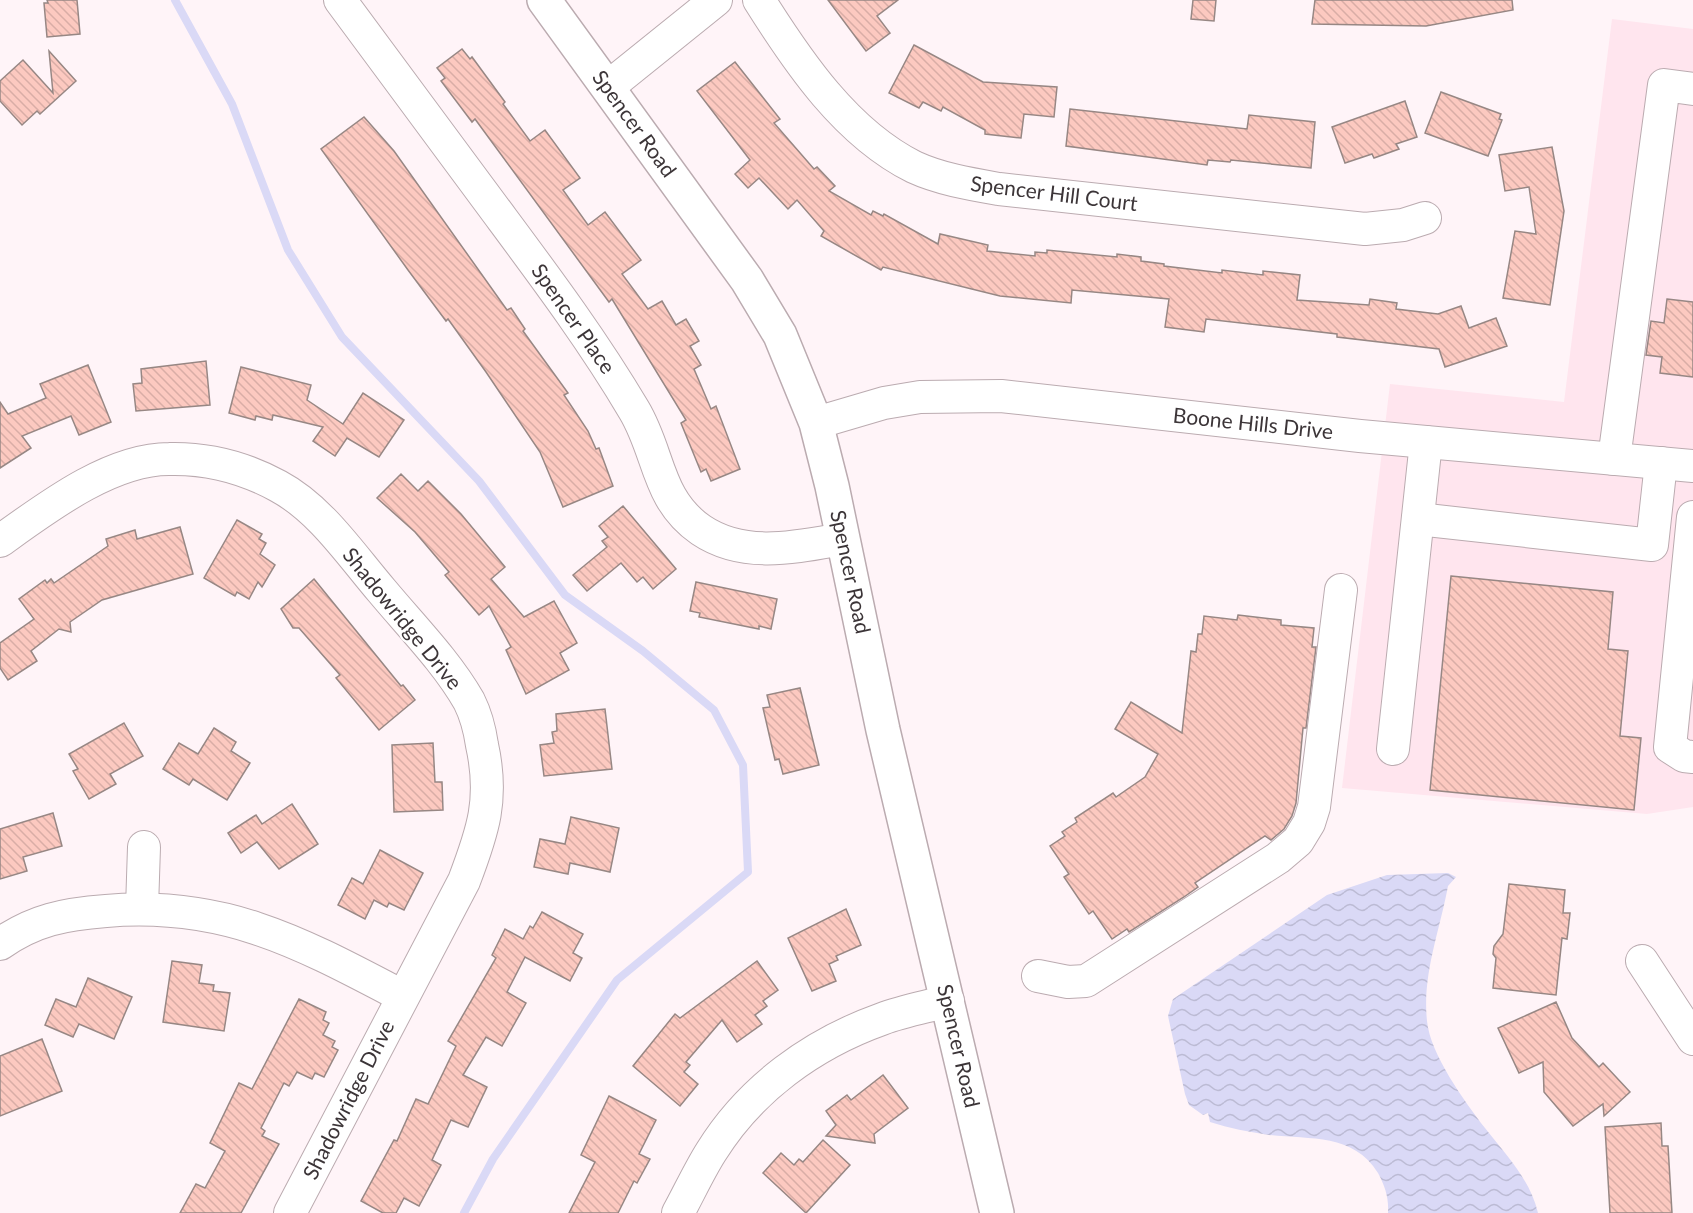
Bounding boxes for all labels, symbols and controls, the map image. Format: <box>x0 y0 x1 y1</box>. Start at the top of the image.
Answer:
street label: Spencer Road <box>588 65 682 181</box>
street label: Spencer Hill Court <box>969 170 1140 215</box>
street label: Spencer Place <box>527 258 621 378</box>
street label: Boone Hills Drive <box>1172 402 1334 443</box>
street label: Spencer Road <box>826 508 877 636</box>
street label: Shadowridge Drive <box>338 542 468 694</box>
street label: Spencer Road <box>933 982 986 1110</box>
street label: Shadowridge Drive <box>297 1016 399 1183</box>

